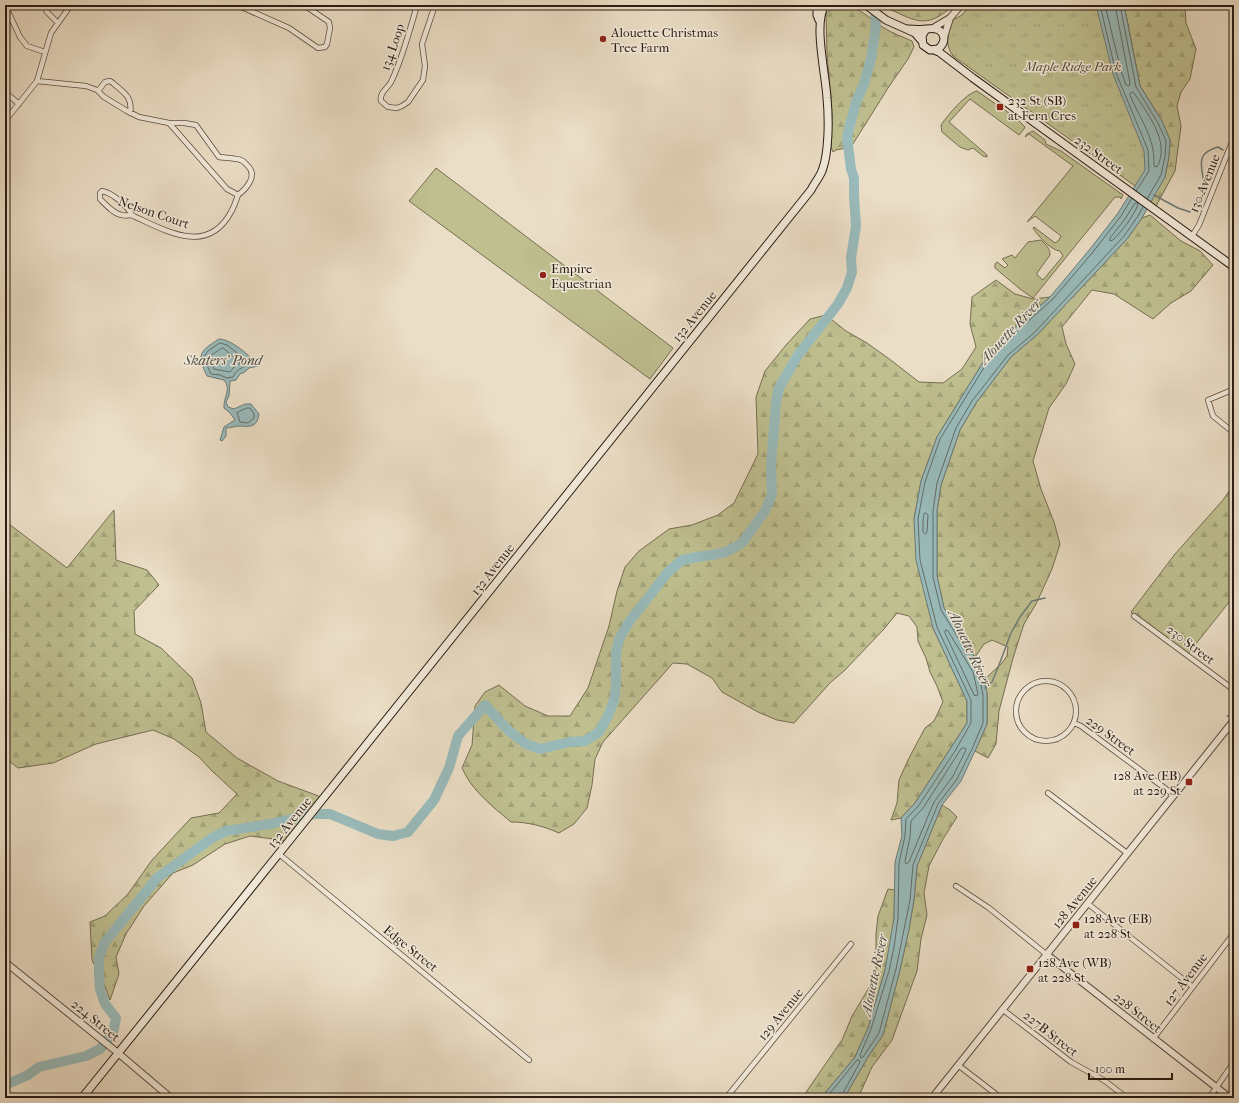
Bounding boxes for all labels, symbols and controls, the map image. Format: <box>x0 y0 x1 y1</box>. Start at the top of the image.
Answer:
street label: 134 Loop <box>377 22 407 73</box>
place label: Alouette Christmas Tree Farm <box>610 25 718 55</box>
marker: Alouette Christmas Tree Farm <box>598 34 608 44</box>
park label: Maple Ridge Park <box>1024 59 1121 74</box>
place label: 232 St (SB) at Fern Cres <box>1008 93 1076 123</box>
marker: 232 St (SB) at Fern Cres <box>995 102 1005 112</box>
street label: 232 Street <box>1072 132 1126 177</box>
street label: 130 Avenue <box>1186 151 1223 215</box>
street label: Nelson Court <box>116 193 192 232</box>
place label: Empire Equestrian <box>551 261 612 291</box>
marker: Empire Equestrian <box>538 270 548 280</box>
street label: 132 Avenue <box>669 287 720 345</box>
water label: Alouette River <box>974 294 1046 369</box>
water label: Skaters' Pond <box>183 352 264 369</box>
street label: 132 Avenue <box>468 540 518 598</box>
water label: Alouette River <box>943 605 996 691</box>
street label: 230 Street <box>1164 621 1218 668</box>
street label: 229 Street <box>1083 713 1139 759</box>
place label: 128 Ave (EB) at 229 St <box>1113 768 1181 798</box>
marker: 128 Ave (EB) at 229 St <box>1184 777 1194 787</box>
street label: 132 Avenue <box>264 793 315 851</box>
street label: 128 Avenue <box>1049 873 1100 931</box>
place label: 128 Ave (EB) at 228 St <box>1084 911 1152 941</box>
marker: 128 Ave (EB) at 228 St <box>1071 920 1081 930</box>
street label: Edge Street <box>381 922 441 975</box>
water label: Alouette River <box>857 931 892 1019</box>
street label: 127 Avenue <box>1161 949 1210 1009</box>
place label: 128 Ave (WB) at 228 St <box>1038 955 1111 985</box>
marker: 128 Ave (WB) at 228 St <box>1025 964 1035 974</box>
street label: 129 Avenue <box>755 985 806 1043</box>
street label: 228 Street <box>1111 989 1165 1036</box>
street label: 224 Street <box>68 996 123 1045</box>
street label: 227B Street <box>1020 1007 1081 1060</box>
scale bar <box>1089 1055 1172 1081</box>
text: 100 m <box>1095 1062 1125 1076</box>

